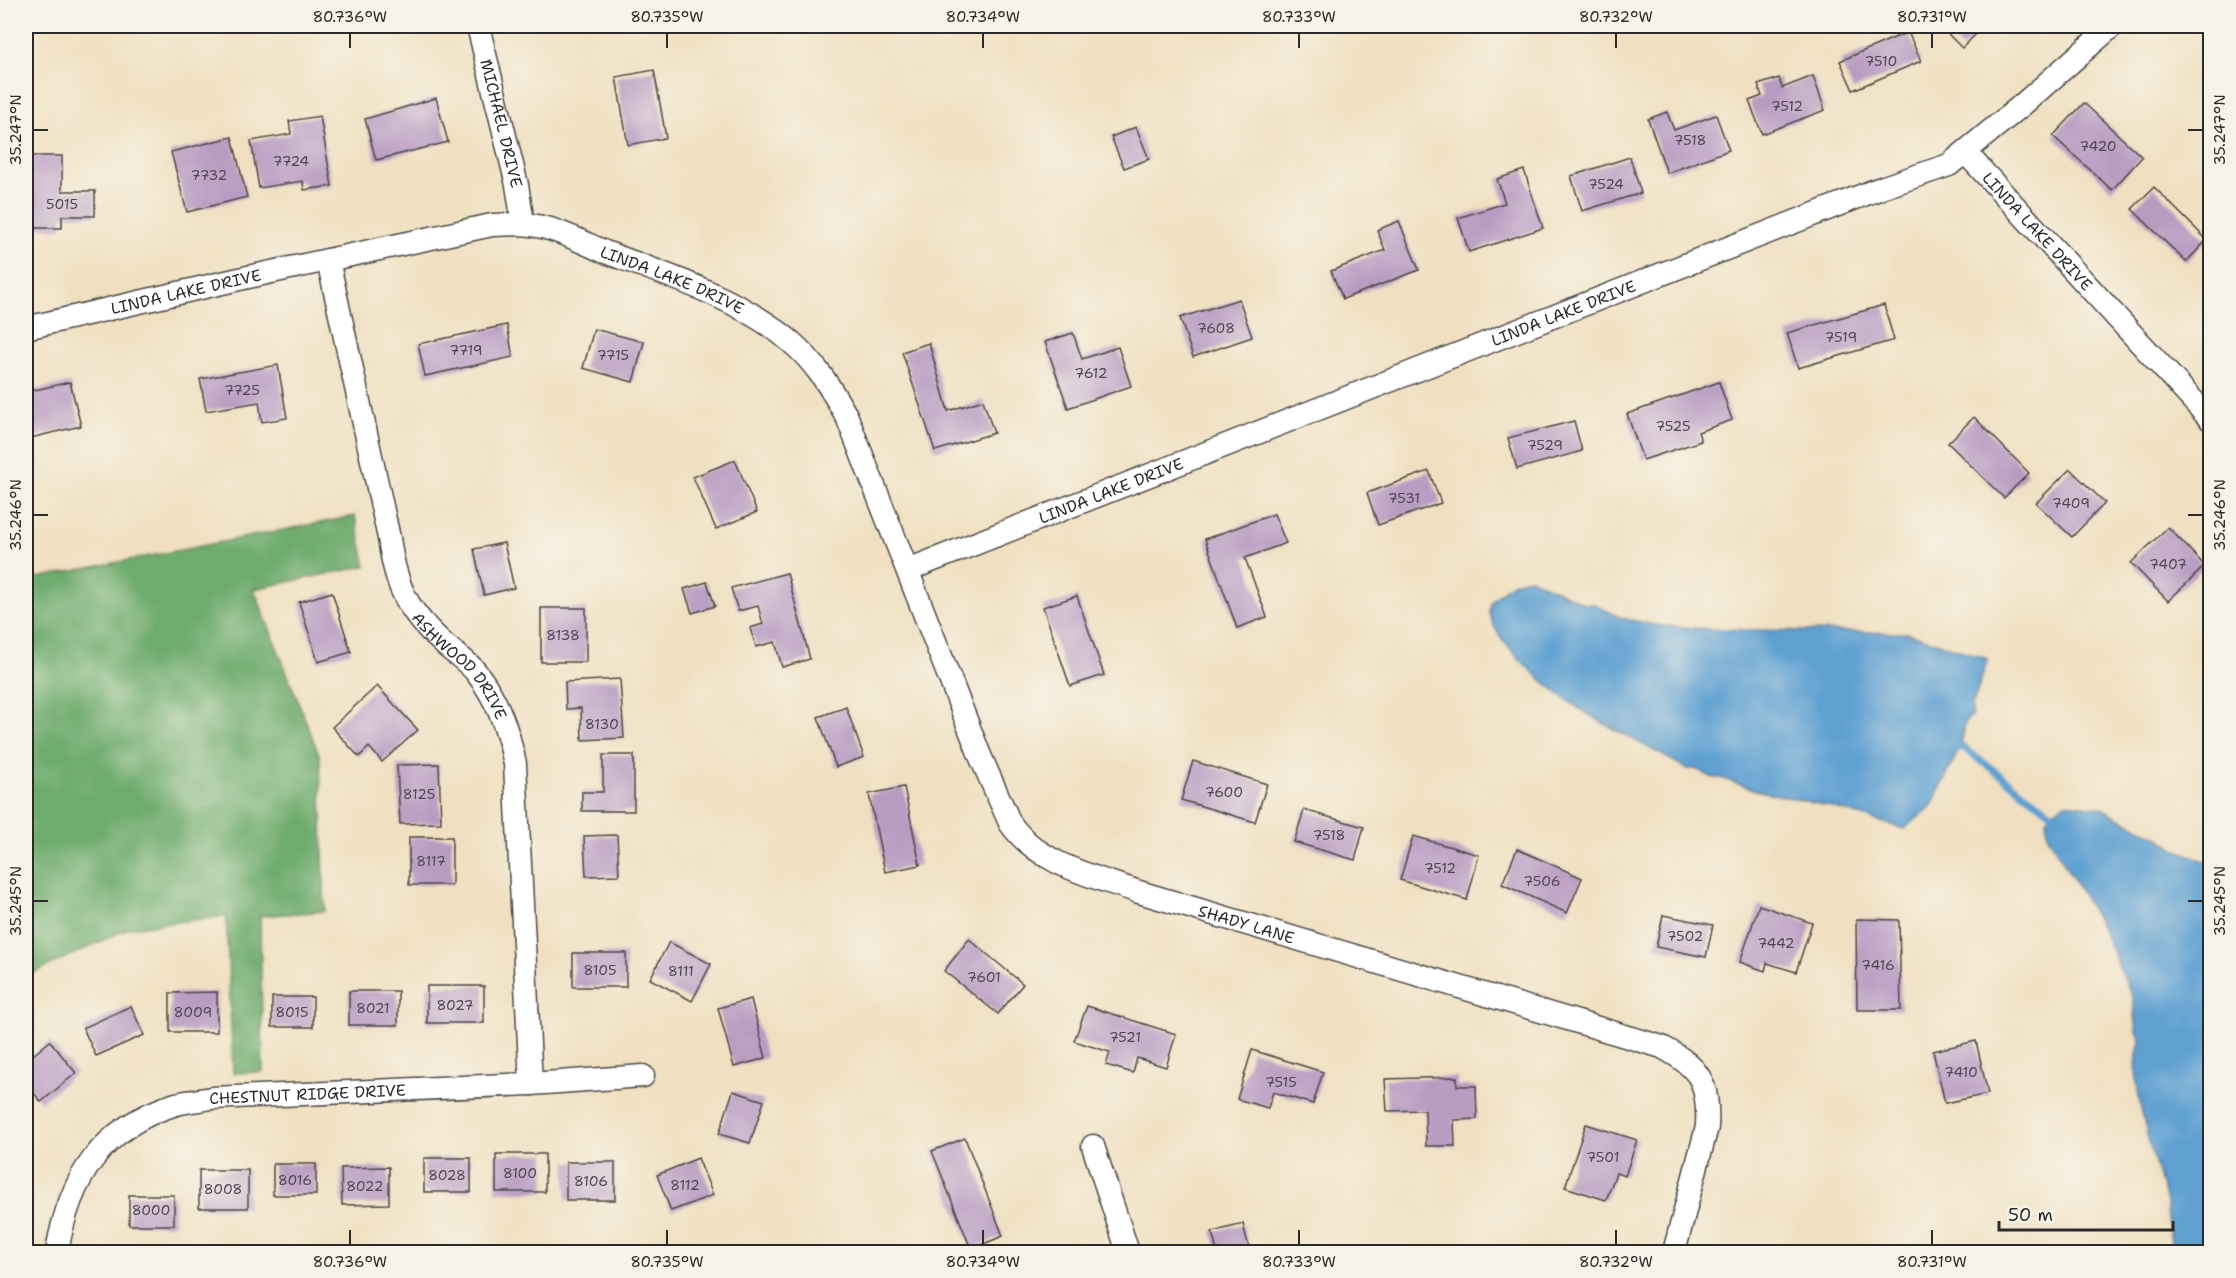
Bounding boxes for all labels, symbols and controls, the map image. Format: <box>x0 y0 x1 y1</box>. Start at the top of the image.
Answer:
text: 80.736°W <box>313 7 387 27</box>
text: 80.735°W <box>630 7 704 27</box>
text: 80.734°W <box>946 7 1020 27</box>
text: 80.733°W <box>1262 7 1336 27</box>
text: 80.732°W <box>1579 7 1653 27</box>
text: 80.731°W <box>1897 7 1967 27</box>
house number: 7510 <box>1865 52 1897 70</box>
street label: MICHAEL DRIVE <box>476 57 528 190</box>
text: 35.247°N <box>6 94 26 166</box>
text: 35.247°N <box>2210 94 2230 166</box>
house number: 7512 <box>1771 97 1803 115</box>
house number: 7518 <box>1674 131 1706 149</box>
house number: 7420 <box>2079 137 2117 155</box>
house number: 7724 <box>273 152 309 170</box>
house number: 7732 <box>191 166 227 184</box>
street label: LINDA LAKE DRIVE <box>1978 167 2097 295</box>
house number: 7524 <box>1588 175 1624 193</box>
house number: 5015 <box>46 195 78 213</box>
street label: LINDA LAKE DRIVE <box>597 241 748 318</box>
street label: LINDA LAKE DRIVE <box>109 264 263 319</box>
street label: LINDA LAKE DRIVE <box>1488 275 1639 351</box>
house number: 7608 <box>1197 319 1235 337</box>
house number: 7519 <box>1825 328 1857 346</box>
house number: 7719 <box>449 341 483 359</box>
house number: 7715 <box>597 346 629 364</box>
house number: 7612 <box>1075 364 1107 382</box>
house number: 7725 <box>224 381 260 399</box>
house number: 7525 <box>1655 417 1691 435</box>
house number: 7529 <box>1527 436 1563 454</box>
street label: LINDA LAKE DRIVE <box>1036 452 1186 528</box>
text: 35.246°N <box>6 479 26 551</box>
text: 35.246°N <box>2210 479 2230 551</box>
house number: 7531 <box>1388 489 1420 507</box>
house number: 7409 <box>2052 494 2090 512</box>
house number: 7407 <box>2149 555 2187 573</box>
street label: ASHWOOD DRIVE <box>408 608 512 723</box>
house number: 8138 <box>546 626 580 644</box>
house number: 8130 <box>585 715 619 733</box>
house number: 7600 <box>1205 783 1243 801</box>
house number: 8125 <box>403 785 435 803</box>
house number: 7518 <box>1313 826 1345 844</box>
house number: 8117 <box>416 852 446 870</box>
house number: 7512 <box>1424 859 1456 877</box>
text: 35.245°N <box>6 866 26 936</box>
text: 35.245°N <box>2210 866 2230 936</box>
house number: 7506 <box>1523 872 1561 890</box>
street label: SHADY LANE <box>1196 900 1297 948</box>
house number: 7502 <box>1667 927 1703 945</box>
house number: 7442 <box>1757 934 1795 952</box>
house number: 7416 <box>1861 956 1895 974</box>
house number: 8105 <box>584 961 616 979</box>
house number: 8111 <box>668 962 694 980</box>
house number: 7601 <box>967 968 1001 986</box>
house number: 8027 <box>436 996 474 1014</box>
house number: 8021 <box>356 999 390 1017</box>
house number: 8009 <box>174 1003 212 1021</box>
house number: 8015 <box>275 1003 309 1021</box>
house number: 7521 <box>1109 1028 1141 1046</box>
house number: 7410 <box>1944 1063 1978 1081</box>
house number: 7515 <box>1265 1073 1297 1091</box>
street label: CHESTNUT RIDGE DRIVE <box>209 1079 406 1109</box>
house number: 7501 <box>1587 1148 1619 1166</box>
house number: 8100 <box>503 1164 537 1182</box>
house number: 8028 <box>428 1166 466 1184</box>
house number: 8016 <box>278 1171 312 1189</box>
house number: 8106 <box>574 1172 608 1190</box>
house number: 8112 <box>670 1176 700 1194</box>
house number: 8022 <box>346 1177 384 1195</box>
house number: 8008 <box>204 1180 242 1198</box>
scale bar <box>1999 1194 2173 1232</box>
house number: 8000 <box>132 1201 170 1219</box>
text: 50 m <box>2008 1203 2053 1227</box>
text: 80.736°W <box>313 1252 387 1272</box>
text: 80.735°W <box>630 1252 704 1272</box>
text: 80.734°W <box>946 1252 1020 1272</box>
text: 80.733°W <box>1262 1252 1336 1272</box>
text: 80.732°W <box>1579 1252 1653 1272</box>
text: 80.731°W <box>1897 1252 1967 1272</box>

